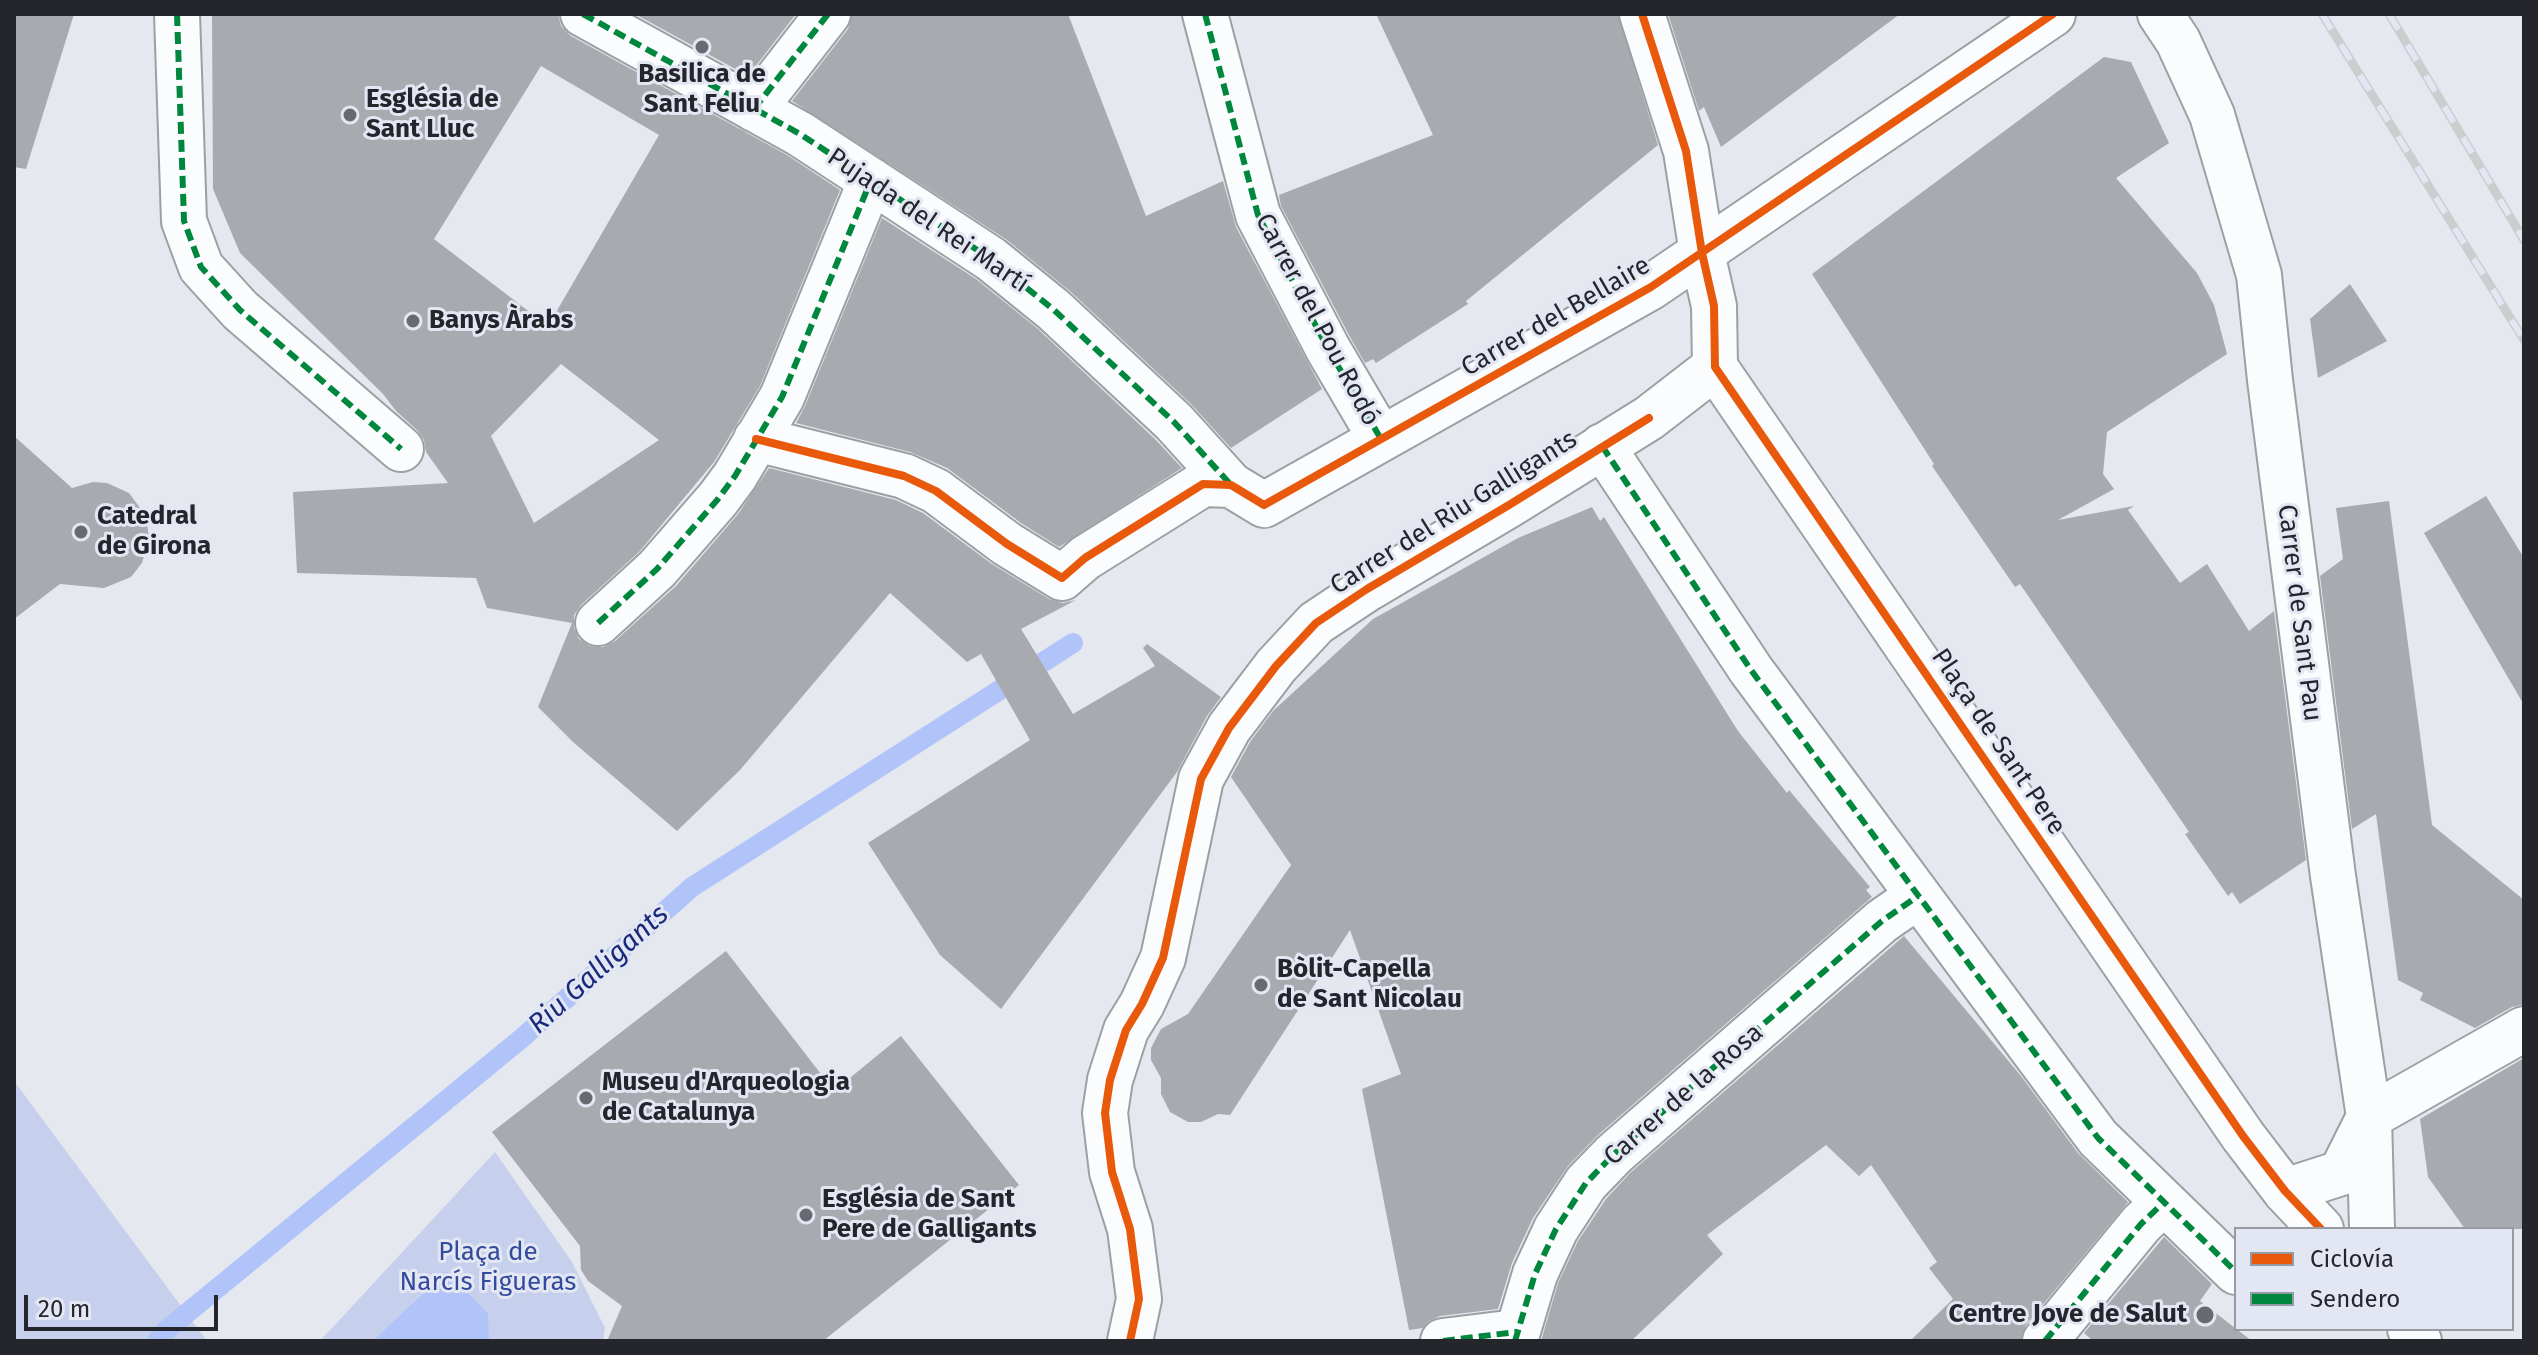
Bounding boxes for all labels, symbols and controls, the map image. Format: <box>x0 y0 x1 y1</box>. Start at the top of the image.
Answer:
marker: Basilica de Sant Feliu <box>693 38 711 56</box>
place label: Basilica de Sant Feliu <box>638 59 766 120</box>
place label: Església de Sant Lluc <box>366 84 499 146</box>
marker: Església de Sant Lluc <box>341 106 359 124</box>
street label: Pujada del Rei Martí <box>821 142 1035 300</box>
street label: Carrer del Pou Rodó <box>1248 209 1386 431</box>
street label: Carrer del Bellaire <box>1456 250 1656 384</box>
place label: Banys Àrabs <box>429 305 573 337</box>
marker: Banys Àrabs <box>404 312 422 330</box>
street label: Carrer del Riu Galligants <box>1325 424 1583 602</box>
place label: Catedral de Girona <box>97 501 211 562</box>
street label: Carrer de Sant Pau <box>2270 503 2328 723</box>
marker: Catedral de Girona <box>72 523 90 541</box>
street label: Plaça de Sant Pere <box>1924 643 2072 841</box>
water label: Riu Galligants <box>522 898 676 1042</box>
place label: Bòlit-Capella de Sant Nicolau <box>1277 954 1462 1016</box>
marker: Bòlit-Capella de Sant Nicolau <box>1252 976 1270 994</box>
street label: Carrer de la Rosa <box>1598 1017 1770 1173</box>
place label: Museu d'Arqueologia de Catalunya <box>602 1067 850 1128</box>
marker: Museu d'Arqueologia de Catalunya <box>577 1089 595 1107</box>
place label: Església de Sant Pere de Galligants <box>822 1184 1037 1246</box>
marker: Església de Sant Pere de Galligants <box>797 1206 815 1224</box>
legend <box>2234 1227 2514 1331</box>
park label: Plaça de Narcís Figueras <box>400 1237 576 1298</box>
text: Ciclovía <box>2310 1245 2394 1273</box>
scale bar <box>28 1279 222 1329</box>
text: Sendero <box>2310 1285 2400 1313</box>
text: 20 m <box>38 1295 90 1323</box>
place label: Centre Jove de Salut <box>1949 1299 2187 1331</box>
marker: Centre Jove de Salut <box>2194 1304 2216 1326</box>

